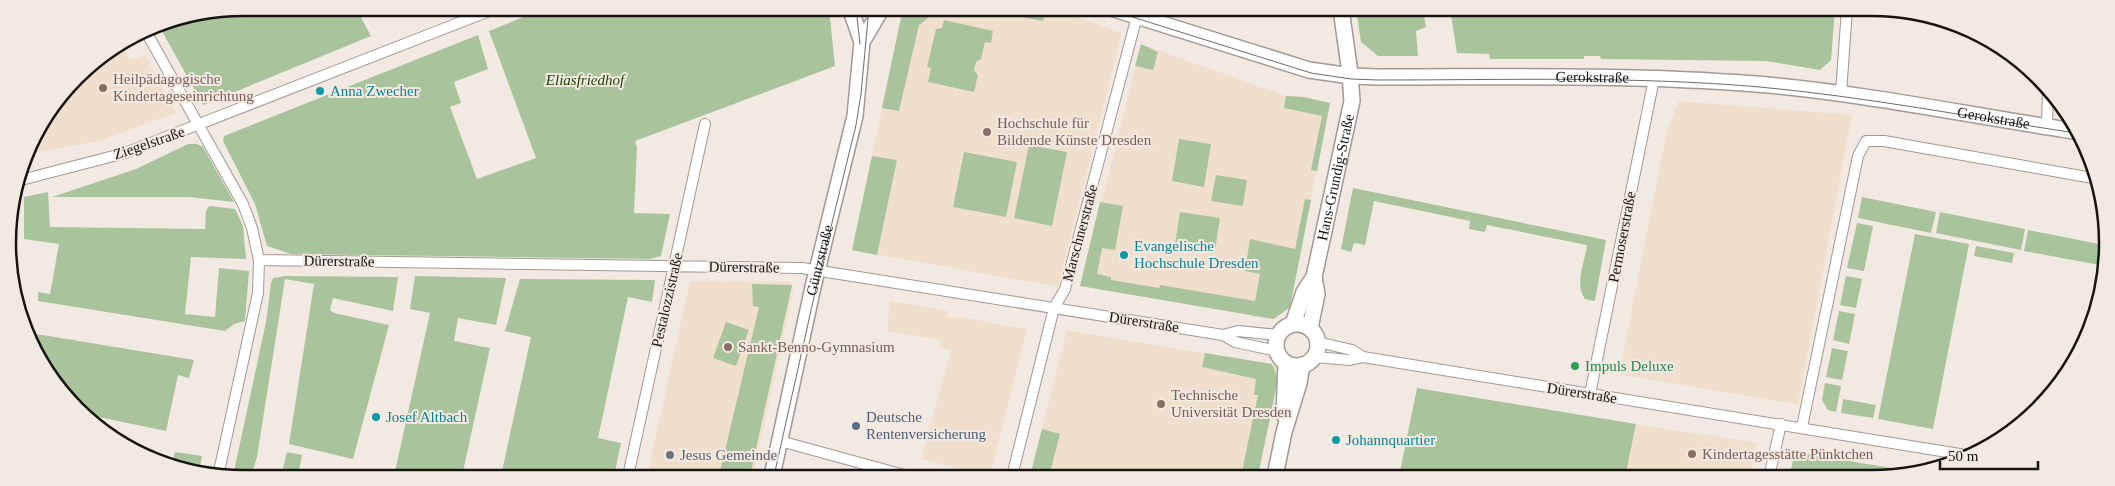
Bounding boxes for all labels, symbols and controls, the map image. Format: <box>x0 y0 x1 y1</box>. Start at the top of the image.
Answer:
street label: Gerokstraße <box>1555 69 1629 86</box>
place label: Heilpädagogische Kindertageseinrichtung <box>113 71 254 104</box>
park label: Eliasfriedhof <box>545 72 626 88</box>
marker: Heilpädagogische Kindertageseinrichtung <box>97 82 109 94</box>
place label: Anna Zwecher <box>330 83 419 99</box>
marker: Anna Zwecher <box>314 85 326 97</box>
street label: Gerokstraße <box>1956 104 2031 132</box>
street label: Hans-Grundig-Straße <box>1314 112 1357 242</box>
place label: Hochschule für Bildende Künste Dresden <box>997 115 1152 148</box>
street label: Ziegelstraße <box>111 123 187 163</box>
marker: Hochschule für Bildende Künste Dresden <box>981 126 993 138</box>
street label: Marschnerstraße <box>1059 182 1101 283</box>
street label: Permoserstraße <box>1605 190 1639 284</box>
street label: Güntzstraße <box>803 223 836 297</box>
place label: Evangelische Hochschule Dresden <box>1134 238 1259 271</box>
marker: Evangelische Hochschule Dresden <box>1118 249 1130 261</box>
street label: Pestalozzistraße <box>648 251 686 349</box>
street label: Dürerstraße <box>303 252 375 270</box>
street label: Dürerstraße <box>708 258 780 276</box>
street label: Dürerstraße <box>1108 309 1181 335</box>
place label: Sankt-Benno-Gymnasium <box>738 339 895 355</box>
marker: Sankt-Benno-Gymnasium <box>722 341 734 353</box>
place label: Impuls Deluxe <box>1585 358 1674 374</box>
marker: Impuls Deluxe <box>1569 360 1581 372</box>
street label: Dürerstraße <box>1546 380 1619 406</box>
place label: Technische Universität Dresden <box>1171 387 1292 420</box>
marker: Technische Universität Dresden <box>1155 398 1167 410</box>
place label: Josef Altbach <box>386 409 468 425</box>
place label: Deutsche Rentenversicherung <box>866 409 986 442</box>
marker: Josef Altbach <box>370 411 382 423</box>
marker: Deutsche Rentenversicherung <box>850 420 862 432</box>
place label: Johannquartier <box>1346 432 1435 448</box>
marker: Johannquartier <box>1330 434 1342 446</box>
scale bar <box>1940 438 2038 470</box>
place label: Kindertagesstätte Pünktchen <box>1702 446 1874 462</box>
place label: Jesus Gemeinde <box>680 447 777 463</box>
marker: Kindertagesstätte Pünktchen <box>1686 448 1698 460</box>
text: 50 m <box>1948 448 1979 464</box>
marker: Jesus Gemeinde <box>664 449 676 461</box>

